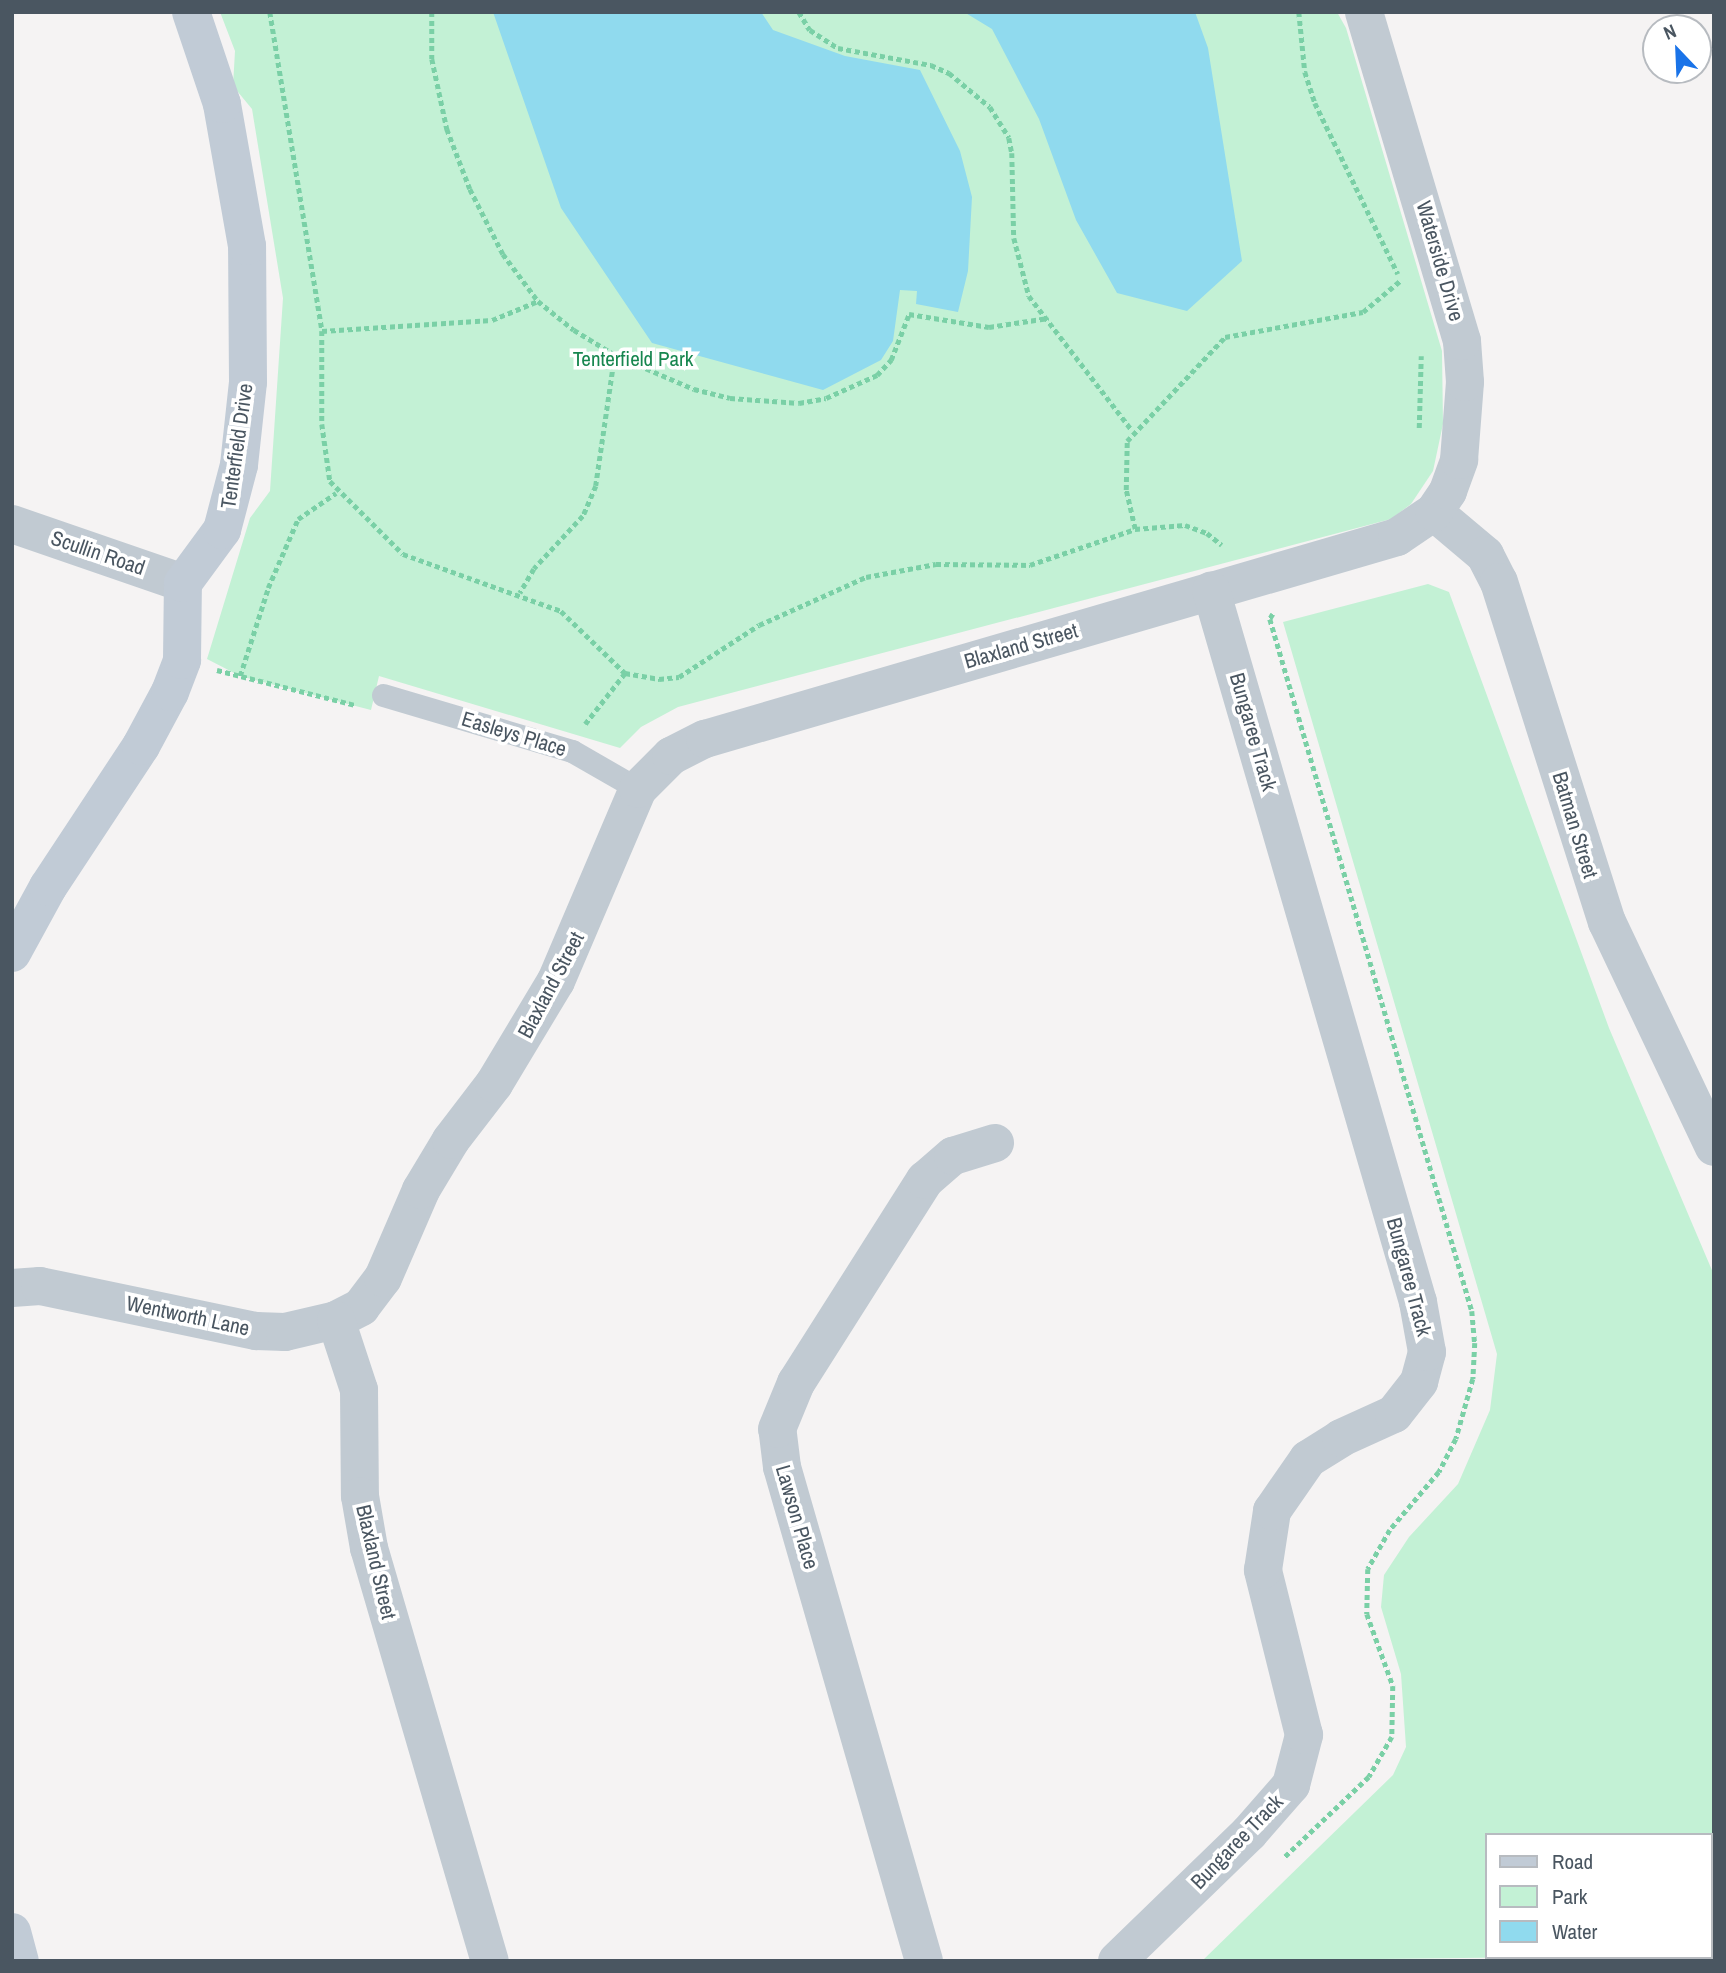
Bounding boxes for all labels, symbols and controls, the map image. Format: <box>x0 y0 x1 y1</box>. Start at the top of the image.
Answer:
north arrow <box>1642 14 1712 84</box>
text: N <box>1659 17 1680 46</box>
street label: Waterside Drive <box>1411 198 1469 324</box>
park label: Tenterfield Park <box>573 346 693 372</box>
street label: Tenterfield Drive <box>216 382 258 510</box>
street label: Scullin Road <box>48 525 148 581</box>
street label: Blaxland Street <box>961 618 1081 674</box>
street label: Bungaree Track <box>1224 670 1282 794</box>
street label: Easleys Place <box>459 706 569 762</box>
street label: Batman Street <box>1547 769 1603 881</box>
street label: Blaxland Street <box>512 928 590 1042</box>
street label: Bungaree Track <box>1381 1215 1437 1339</box>
street label: Wentworth Lane <box>124 1291 252 1341</box>
street label: Lawson Place <box>770 1462 824 1572</box>
street label: Blaxland Street <box>351 1502 401 1622</box>
street label: Bungaree Track <box>1186 1789 1288 1895</box>
legend <box>1484 1833 1712 1959</box>
text: Road <box>1552 1847 1593 1876</box>
text: Park <box>1552 1882 1587 1911</box>
text: Water <box>1552 1917 1597 1946</box>

